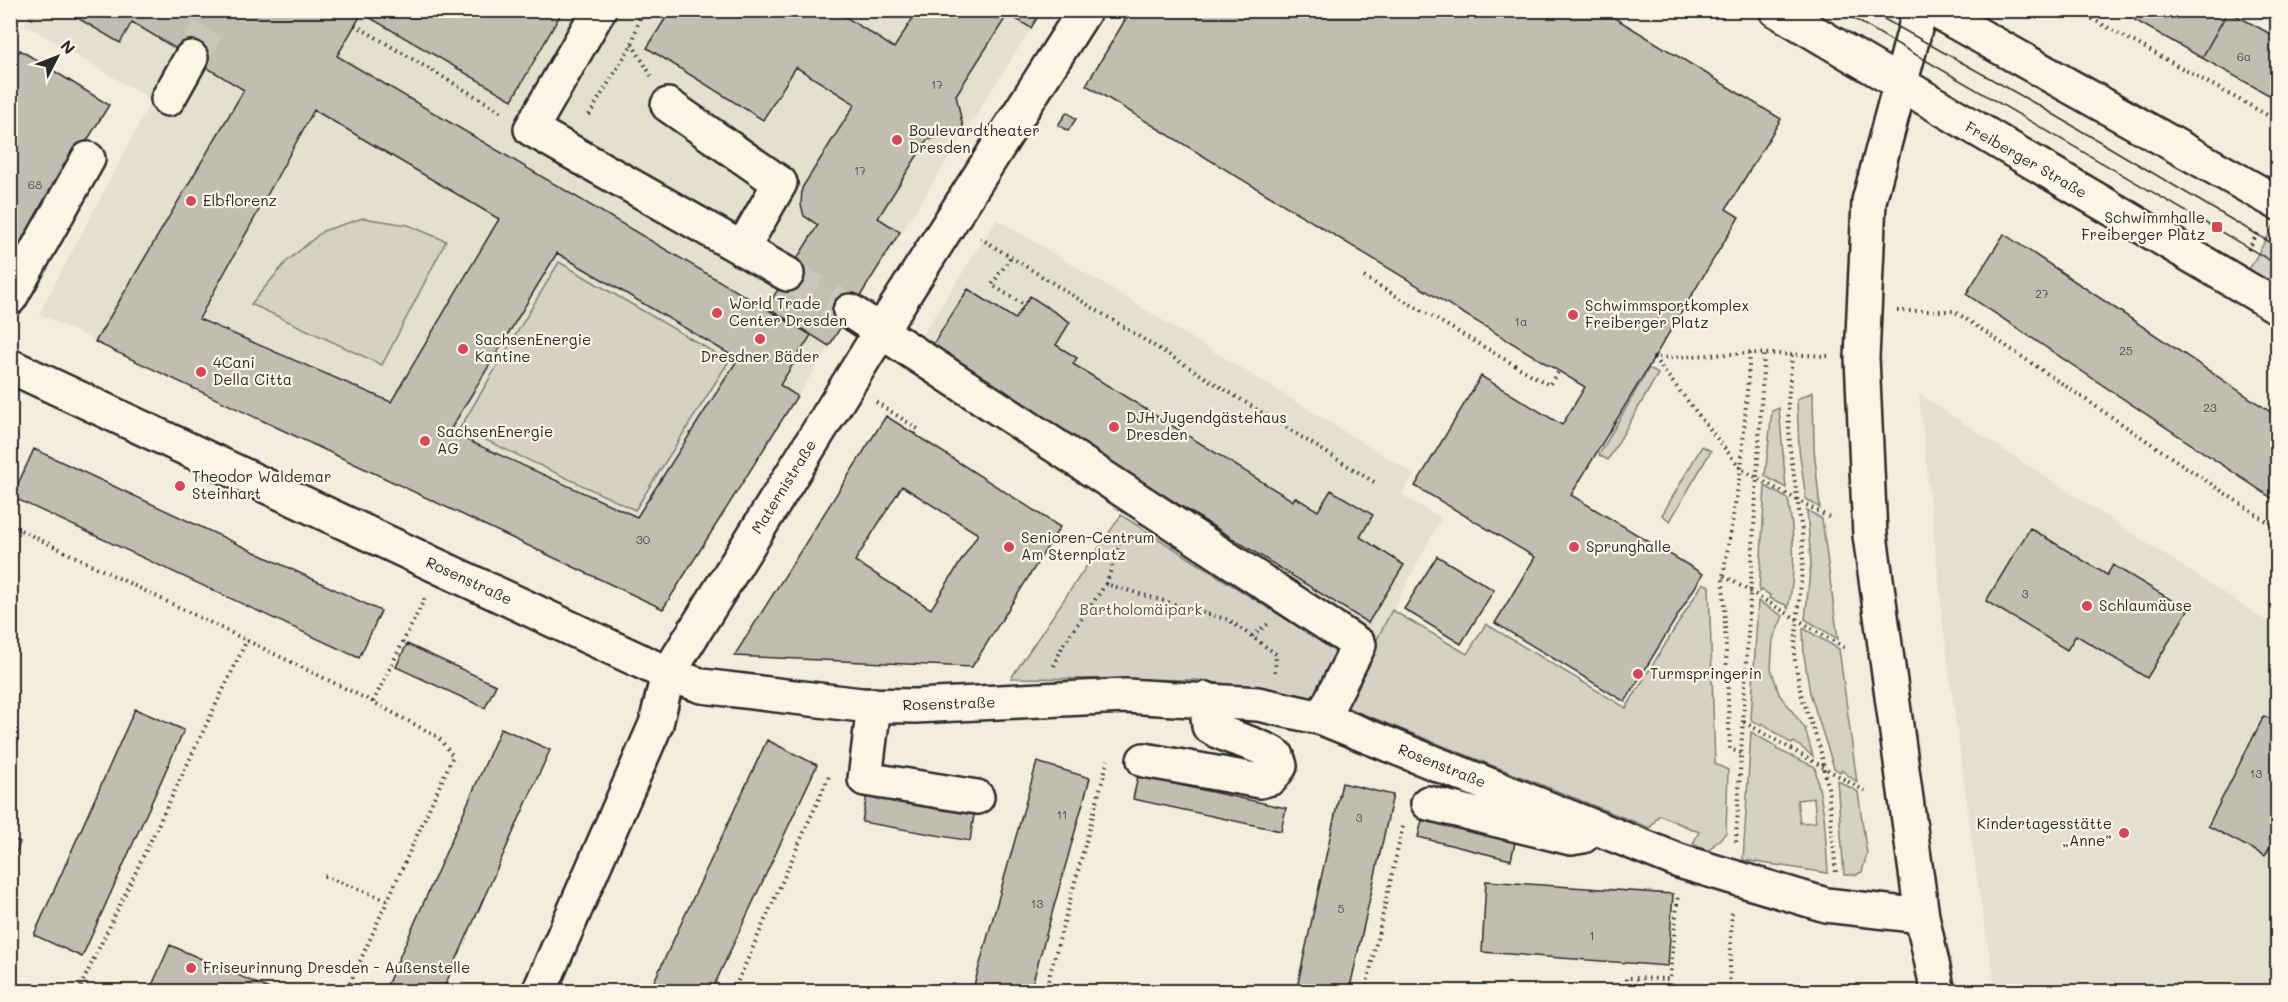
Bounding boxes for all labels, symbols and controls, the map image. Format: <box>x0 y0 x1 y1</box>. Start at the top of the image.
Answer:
north arrow <box>27 27 87 87</box>
text: N <box>57 35 80 58</box>
house number: 6a <box>2237 48 2251 64</box>
house number: 17 <box>931 76 943 92</box>
street label: Freiberger Straße <box>1962 116 2091 202</box>
place label: Boulevardtheater Dresden <box>909 120 1040 157</box>
marker: Boulevardtheater Dresden <box>890 133 904 147</box>
house number: 17 <box>854 162 866 178</box>
house number: 68 <box>28 176 42 192</box>
place label: Elbflorenz <box>203 190 277 210</box>
marker: Elbflorenz <box>184 194 198 208</box>
place label: Schwimmhalle Freiberger Platz <box>2081 207 2205 244</box>
marker: Schwimmhalle Freiberger Platz <box>2210 220 2224 234</box>
house number: 27 <box>2035 285 2049 301</box>
place label: World Trade Center Dresden <box>729 293 847 330</box>
place label: Schwimmsportkomplex Freiberger Platz <box>1585 295 1750 332</box>
marker: World Trade Center Dresden <box>710 306 724 320</box>
marker: Schwimmsportkomplex Freiberger Platz <box>1566 308 1580 322</box>
house number: 1a <box>1515 313 1527 329</box>
place label: SachsenEnergie Kantine <box>475 329 591 366</box>
marker: Dresdner Bäder <box>753 332 767 346</box>
marker: SachsenEnergie Kantine <box>456 342 470 356</box>
house number: 25 <box>2119 342 2133 358</box>
place label: Dresdner Bäder <box>701 346 819 366</box>
place label: 4Cani Della Citta <box>213 352 292 389</box>
marker: 4Cani Della Citta <box>194 365 208 379</box>
house number: 23 <box>2203 399 2217 415</box>
place label: DJH Jugendgästehaus Dresden <box>1126 407 1287 444</box>
marker: DJH Jugendgästehaus Dresden <box>1107 420 1121 434</box>
place label: SachsenEnergie AG <box>437 421 553 458</box>
marker: SachsenEnergie AG <box>418 434 432 448</box>
street label: Maternistraße <box>746 436 820 537</box>
place label: Theodor Waldemar Steinhart <box>192 466 332 503</box>
marker: Theodor Waldemar Steinhart <box>173 479 187 493</box>
place label: Senioren-Centrum Am Sternplatz <box>1021 527 1155 564</box>
house number: 30 <box>636 531 651 547</box>
place label: Sprunghalle <box>1586 536 1671 556</box>
marker: Senioren-Centrum Am Sternplatz <box>1002 540 1016 554</box>
marker: Sprunghalle <box>1567 540 1581 554</box>
street label: Rosenstraße <box>423 551 516 609</box>
house number: 3 <box>2021 585 2029 601</box>
place label: Schlaumäuse <box>2099 595 2192 615</box>
park label: Bartholomäipark <box>1080 599 1202 619</box>
marker: Schlaumäuse <box>2080 599 2094 613</box>
place label: Turmspringerin <box>1650 663 1761 683</box>
marker: Turmspringerin <box>1631 667 1645 681</box>
street label: Rosenstraße <box>902 691 996 715</box>
street label: Rosenstraße <box>1396 738 1489 792</box>
house number: 13 <box>2250 765 2262 781</box>
house number: 11 <box>1057 806 1067 822</box>
house number: 3 <box>1355 809 1363 825</box>
place label: Kindertagesstätte „Anne“ <box>1977 813 2112 850</box>
marker: Kindertagesstätte „Anne“ <box>2117 826 2131 840</box>
house number: 13 <box>1031 895 1043 911</box>
house number: 5 <box>1338 900 1345 916</box>
house number: 1 <box>1589 927 1595 943</box>
place label: Friseurinnung Dresden - Außenstelle <box>203 957 470 977</box>
marker: Friseurinnung Dresden - Außenstelle <box>184 961 198 975</box>

